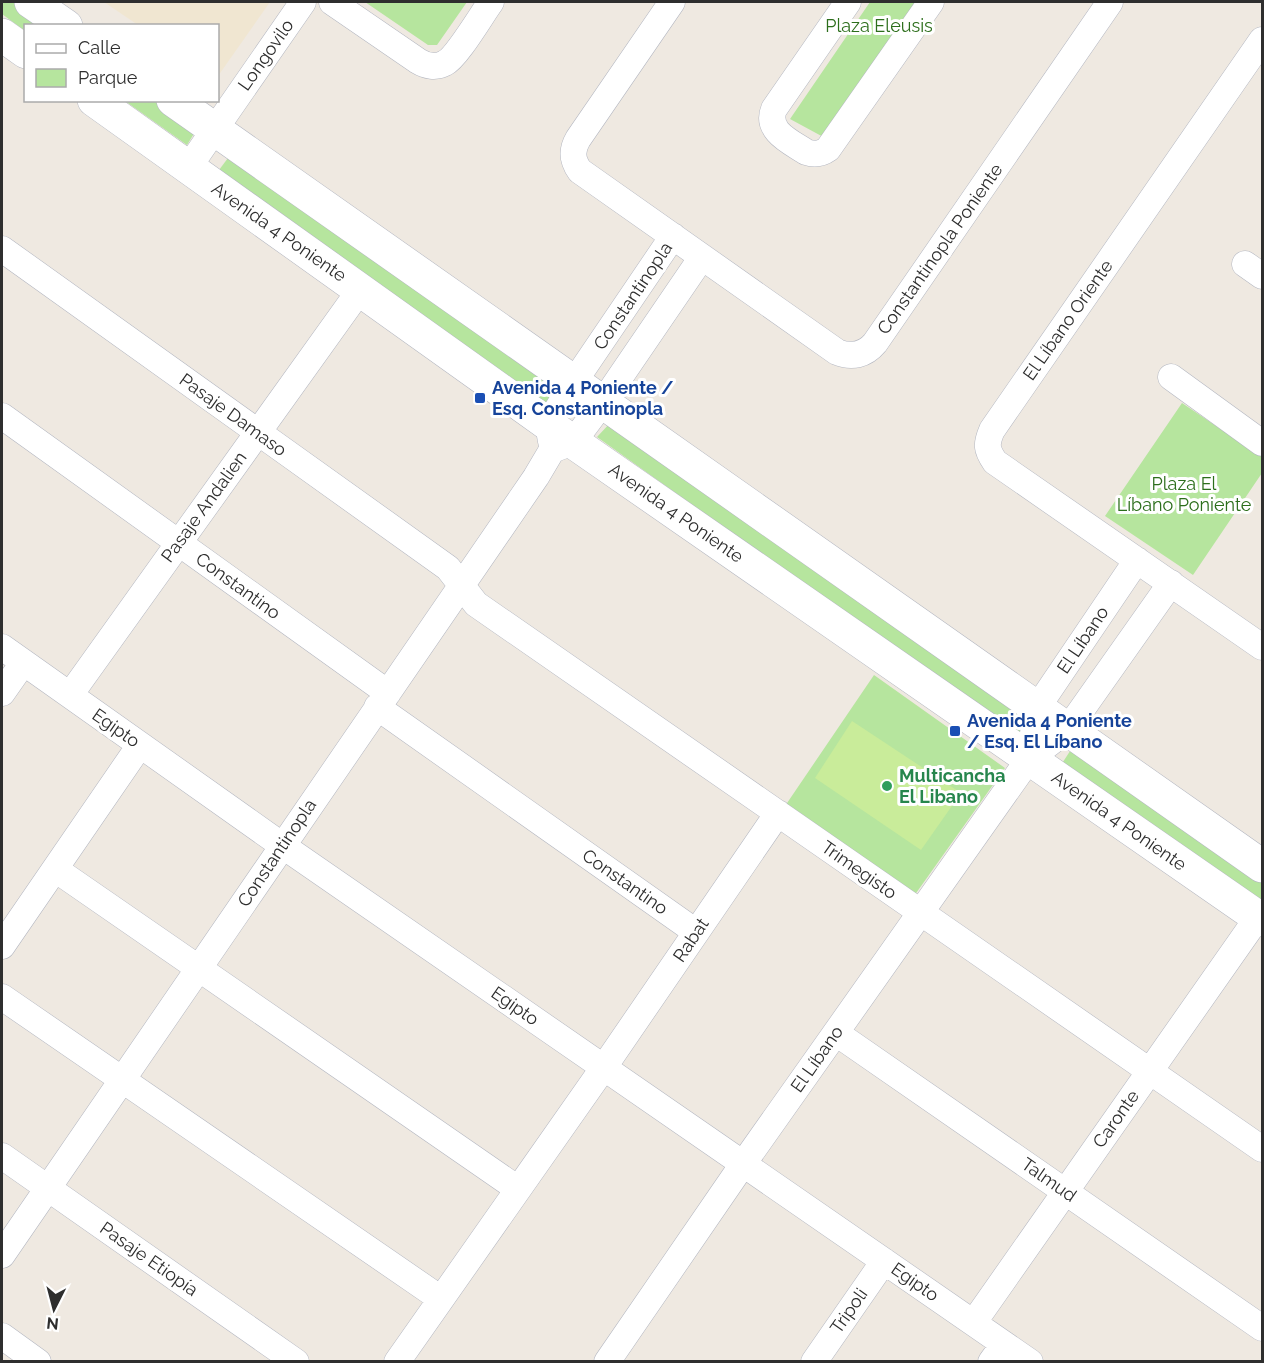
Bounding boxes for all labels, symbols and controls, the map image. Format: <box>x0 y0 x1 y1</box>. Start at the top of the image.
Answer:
street label: Longovilo <box>233 15 298 94</box>
park label: Plaza Eleusis <box>825 15 933 36</box>
legend <box>24 24 219 102</box>
text: Calle <box>78 37 121 58</box>
text: Parque <box>78 67 138 88</box>
street label: Constantinopla Poniente <box>873 159 1007 338</box>
street label: Avenida 4 Poniente <box>208 177 351 286</box>
street label: Constantinopla <box>589 238 676 354</box>
street label: El Líbano Oriente <box>1018 255 1117 384</box>
street label: Pasaje Damaso <box>176 369 291 461</box>
place label: Avenida 4 Poniente / Esq. Constantinopla <box>492 377 674 419</box>
marker: Avenida 4 Poniente / Esq. Constantinopla <box>473 391 487 405</box>
street label: Pasaje Andalien <box>156 447 251 566</box>
street label: Avenida 4 Poniente <box>605 458 748 567</box>
park label: Plaza El Líbano Poniente <box>1117 473 1252 515</box>
street label: Constantino <box>192 548 285 624</box>
street label: El Líbano <box>1053 602 1113 677</box>
street label: Egipto <box>88 704 144 752</box>
place label: Avenida 4 Poniente / Esq. El Líbano <box>967 710 1132 752</box>
marker: Avenida 4 Poniente / Esq. El Líbano <box>948 724 962 738</box>
place label: Multicancha El Libano <box>899 765 1006 807</box>
street label: Avenida 4 Poniente <box>1048 766 1191 875</box>
marker: Multicancha El Libano <box>880 779 894 793</box>
street label: Constantinopla <box>233 795 320 911</box>
street label: Trimegisto <box>818 836 901 903</box>
street label: Constantino <box>578 844 672 919</box>
street label: Rabat <box>668 914 713 966</box>
street label: Egipto <box>487 982 543 1030</box>
street label: El Líbano <box>786 1021 847 1096</box>
street label: Caronte <box>1088 1085 1143 1152</box>
street label: Talmud <box>1018 1153 1081 1206</box>
street label: Pasaje Etiopía <box>96 1217 202 1300</box>
street label: Egipto <box>887 1258 943 1306</box>
north arrow <box>24 1279 84 1339</box>
street label: Tripoli <box>826 1284 872 1337</box>
text: N <box>45 1313 60 1334</box>

